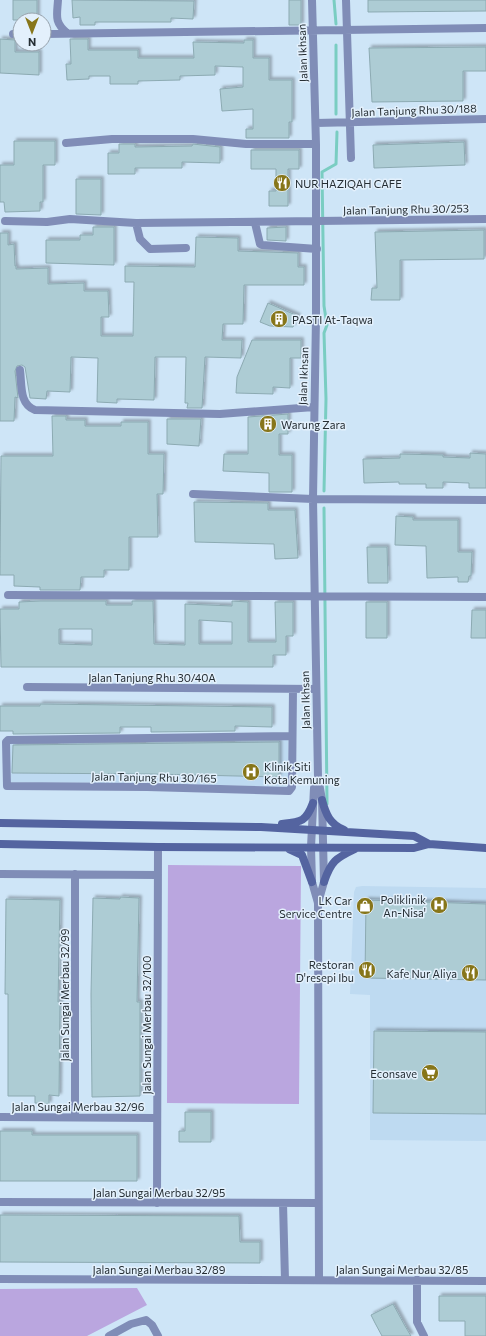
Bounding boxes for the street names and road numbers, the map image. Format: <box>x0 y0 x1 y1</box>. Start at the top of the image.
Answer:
street label: Jalan Ikhsan <box>294 24 311 82</box>
street label: Jalan Tanjung Rhu 30/188 <box>351 101 477 120</box>
street label: Jalan Tanjung Rhu 30/253 <box>343 201 469 218</box>
street label: Jalan Ikhsan <box>295 347 312 405</box>
street label: Jalan Tanjung Rhu 30/40A <box>88 671 216 685</box>
street label: Jalan Ikhsan <box>298 671 313 729</box>
street label: Jalan Tanjung Rhu 30/165 <box>91 769 217 786</box>
street label: Jalan Sungai Merbau 32/99 <box>58 928 72 1061</box>
street label: Jalan Sungai Merbau 32/100 <box>140 956 154 1094</box>
street label: Jalan Sungai Merbau 32/96 <box>12 1100 145 1114</box>
street label: Jalan Sungai Merbau 32/95 <box>93 1186 225 1200</box>
street label: Jalan Sungai Merbau 32/89 <box>93 1263 226 1277</box>
street label: Jalan Sungai Merbau 32/85 <box>336 1263 468 1277</box>

